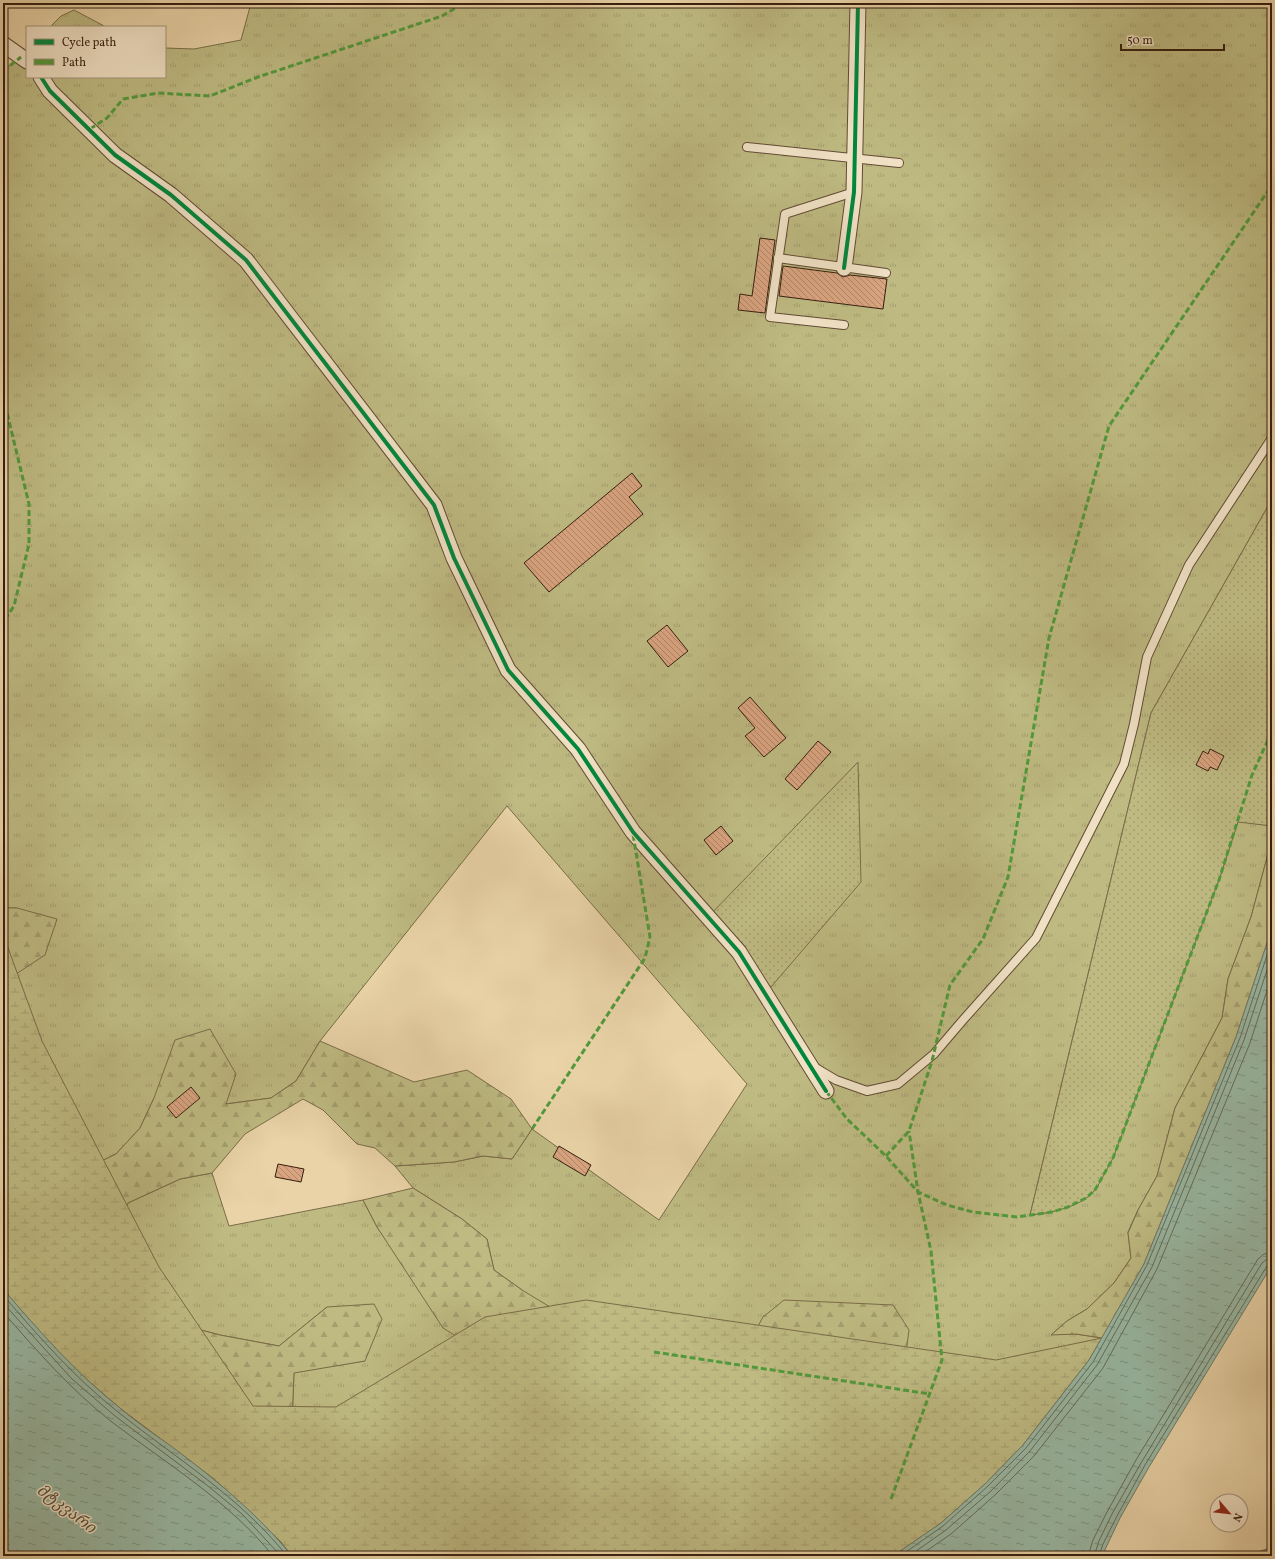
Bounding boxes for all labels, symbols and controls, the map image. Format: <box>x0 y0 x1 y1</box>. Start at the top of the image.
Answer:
legend <box>26 26 166 78</box>
scale bar <box>1121 26 1224 52</box>
text: 50 m <box>1127 33 1153 49</box>
text: Cycle path <box>62 35 117 51</box>
text: Path <box>62 55 86 71</box>
water label: მტკვარი <box>31 1480 101 1540</box>
north arrow <box>1209 1493 1249 1533</box>
text: N <box>1228 1510 1245 1524</box>

